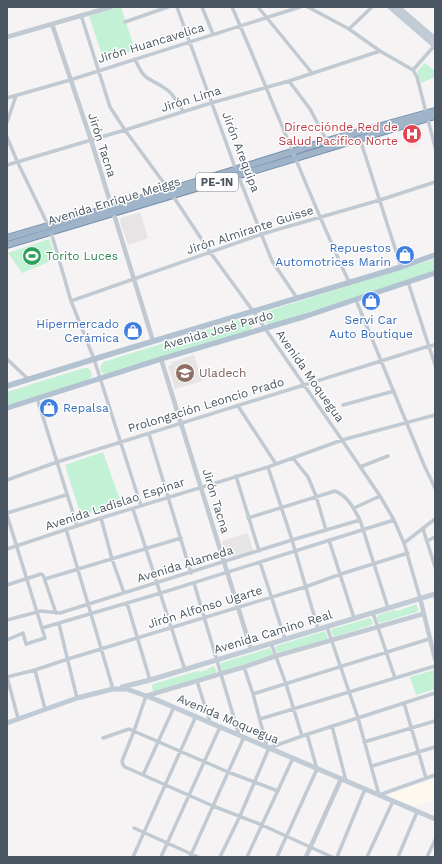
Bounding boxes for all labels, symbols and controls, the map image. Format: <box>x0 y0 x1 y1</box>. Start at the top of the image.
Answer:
street label: Jirón Huancavelica <box>96 20 206 66</box>
street label: Jirón Lima <box>159 83 223 115</box>
street label: Jirón Arequipa <box>219 110 263 194</box>
street label: Jirón Tacna <box>85 111 119 179</box>
place label: Direcciónde Red de Salud Pacífico Norte <box>279 120 398 148</box>
hospital icon: Direcciónde Red de Salud Pacífico Norte <box>401 123 423 145</box>
road number: PE-1N <box>196 173 238 191</box>
street label: Avenida Enrique Meiggs <box>46 174 182 228</box>
street label: Jirón Almirante Guisse <box>185 203 315 257</box>
place label: Repuestos Automotrices Marin <box>275 241 391 269</box>
shop icon: Repuestos Automotrices Marin <box>394 244 416 266</box>
sports icon: Torito Luces <box>21 245 43 267</box>
place label: Torito Luces <box>46 249 118 263</box>
shop icon: Servi Car Auto Boutique <box>360 290 382 312</box>
street label: Avenida José Pardo <box>161 308 275 352</box>
place label: Servi Car Auto Boutique <box>329 313 413 341</box>
place label: Hipermercado Cerámica <box>36 317 119 345</box>
shop icon: Hipermercado Cerámica <box>122 320 144 342</box>
street label: Avenida Moquegua <box>273 327 347 425</box>
school or university icon: Uladech <box>174 362 196 384</box>
place label: Uladech <box>199 366 246 380</box>
street label: Prolongación Leoncio Prado <box>126 375 286 435</box>
shop icon: Repalsa <box>38 397 60 419</box>
place label: Repalsa <box>63 401 109 415</box>
street label: Jirón Tacna <box>200 467 233 535</box>
street label: Avenida Ladislao Espinar <box>43 475 187 533</box>
street label: Avenida Alameda <box>135 543 235 585</box>
street label: Jirón Alfonso Ugarte <box>146 583 264 631</box>
street label: Avenida Camino Real <box>212 607 334 657</box>
street label: Avenida Moquegua <box>175 691 281 747</box>

